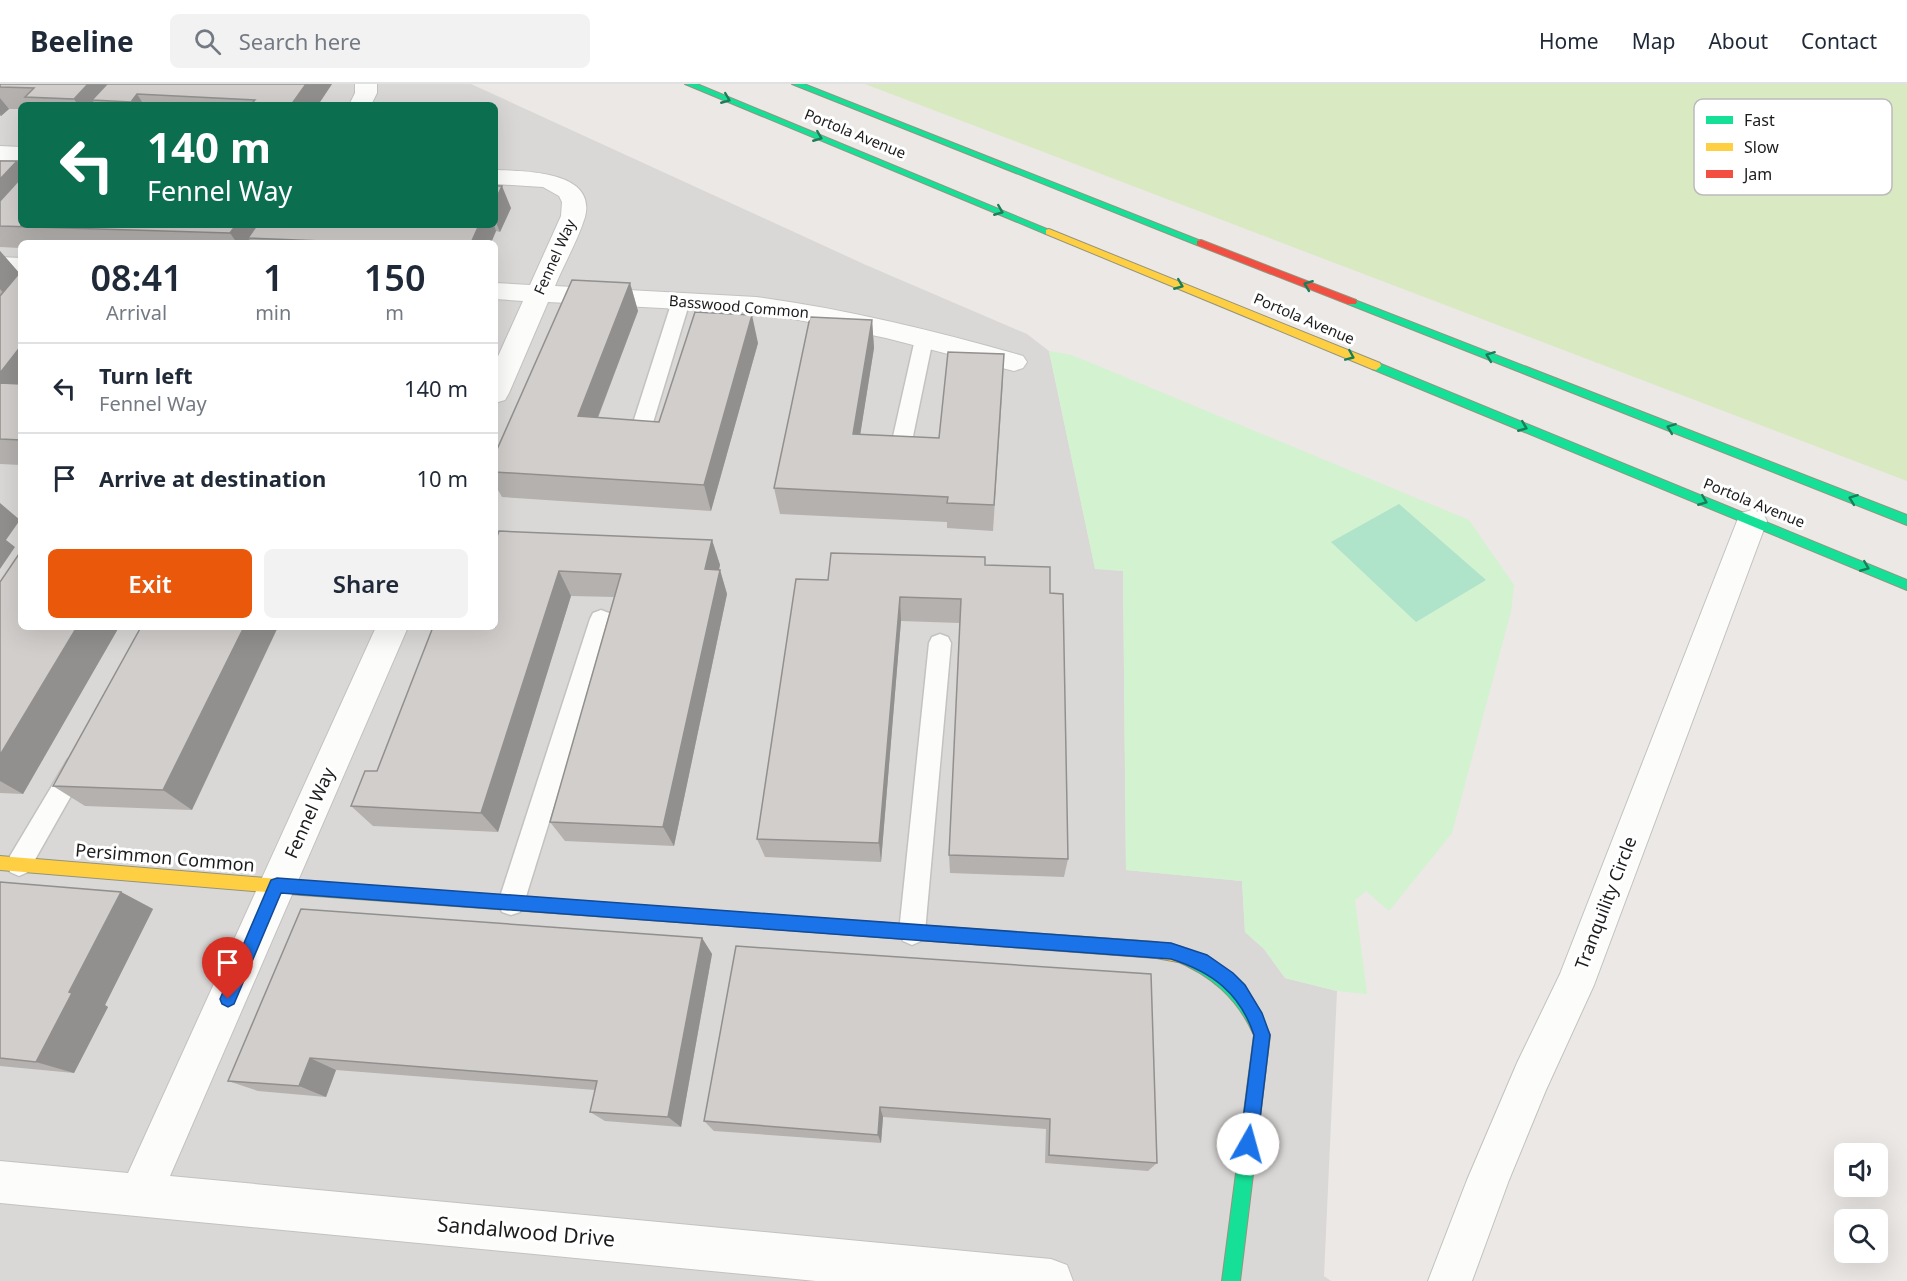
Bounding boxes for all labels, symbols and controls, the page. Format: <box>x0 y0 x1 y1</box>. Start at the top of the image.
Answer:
search box <box>170 14 590 68</box>
text: Beeline <box>30 22 134 60</box>
icon: search <box>191 25 224 58</box>
text: Search here <box>239 26 361 56</box>
text: Home <box>1539 27 1599 55</box>
text: Map <box>1632 27 1675 55</box>
text: About <box>1708 27 1768 55</box>
text: Contact <box>1801 27 1877 55</box>
one-way arrow <box>720 92 731 104</box>
legend <box>1694 99 1892 195</box>
street label: Portola Avenue <box>802 104 909 163</box>
text: Fast <box>1744 109 1775 131</box>
text: 140 m <box>147 118 271 175</box>
icon: left <box>48 126 126 204</box>
one-way arrow <box>812 130 823 142</box>
text: Slow <box>1744 136 1779 158</box>
text: Jam <box>1742 163 1772 185</box>
text: Fennel Way <box>147 172 292 209</box>
one-way arrow <box>992 204 1003 216</box>
street label: Fennel Way <box>529 215 580 298</box>
text: 08:41 <box>90 253 183 302</box>
text: 1 <box>263 253 284 302</box>
text: 150 <box>364 253 426 302</box>
one-way arrow <box>1173 278 1184 290</box>
one-way arrow <box>1303 280 1314 292</box>
street label: Portola Avenue <box>1251 288 1358 348</box>
street label: Basswood Common <box>668 290 810 322</box>
text: Arrival <box>106 299 167 326</box>
text: min <box>255 299 291 326</box>
text: m <box>385 299 404 326</box>
one-way arrow <box>1344 349 1355 361</box>
one-way arrow <box>1485 351 1495 364</box>
text: Turn left <box>99 360 193 390</box>
icon: left <box>48 372 81 405</box>
text: 140 m <box>404 373 468 403</box>
text: Fennel Way <box>99 390 207 417</box>
one-way arrow <box>1517 420 1528 432</box>
one-way arrow <box>1666 422 1677 435</box>
icon: arrive <box>48 462 81 495</box>
text: Arrive at destination <box>99 463 326 493</box>
text: 10 m <box>417 463 468 493</box>
street label: Portola Avenue <box>1701 473 1808 532</box>
one-way arrow <box>1697 494 1708 506</box>
one-way arrow <box>1848 494 1859 506</box>
button: Exit <box>48 549 252 618</box>
button: Share <box>264 549 468 618</box>
one-way arrow <box>1858 560 1869 572</box>
street label: Fennel Way <box>278 763 340 862</box>
street label: Tranquility Circle <box>1569 833 1641 972</box>
street label: Persimmon Common <box>74 837 256 877</box>
pin <box>202 937 253 999</box>
icon: arrive <box>211 946 244 979</box>
position arrow <box>1216 1112 1280 1176</box>
map controls <box>1834 1143 1888 1263</box>
button: sound <box>1834 1143 1888 1197</box>
street label: Sandalwood Drive <box>436 1209 616 1253</box>
button: search <box>1834 1209 1888 1263</box>

